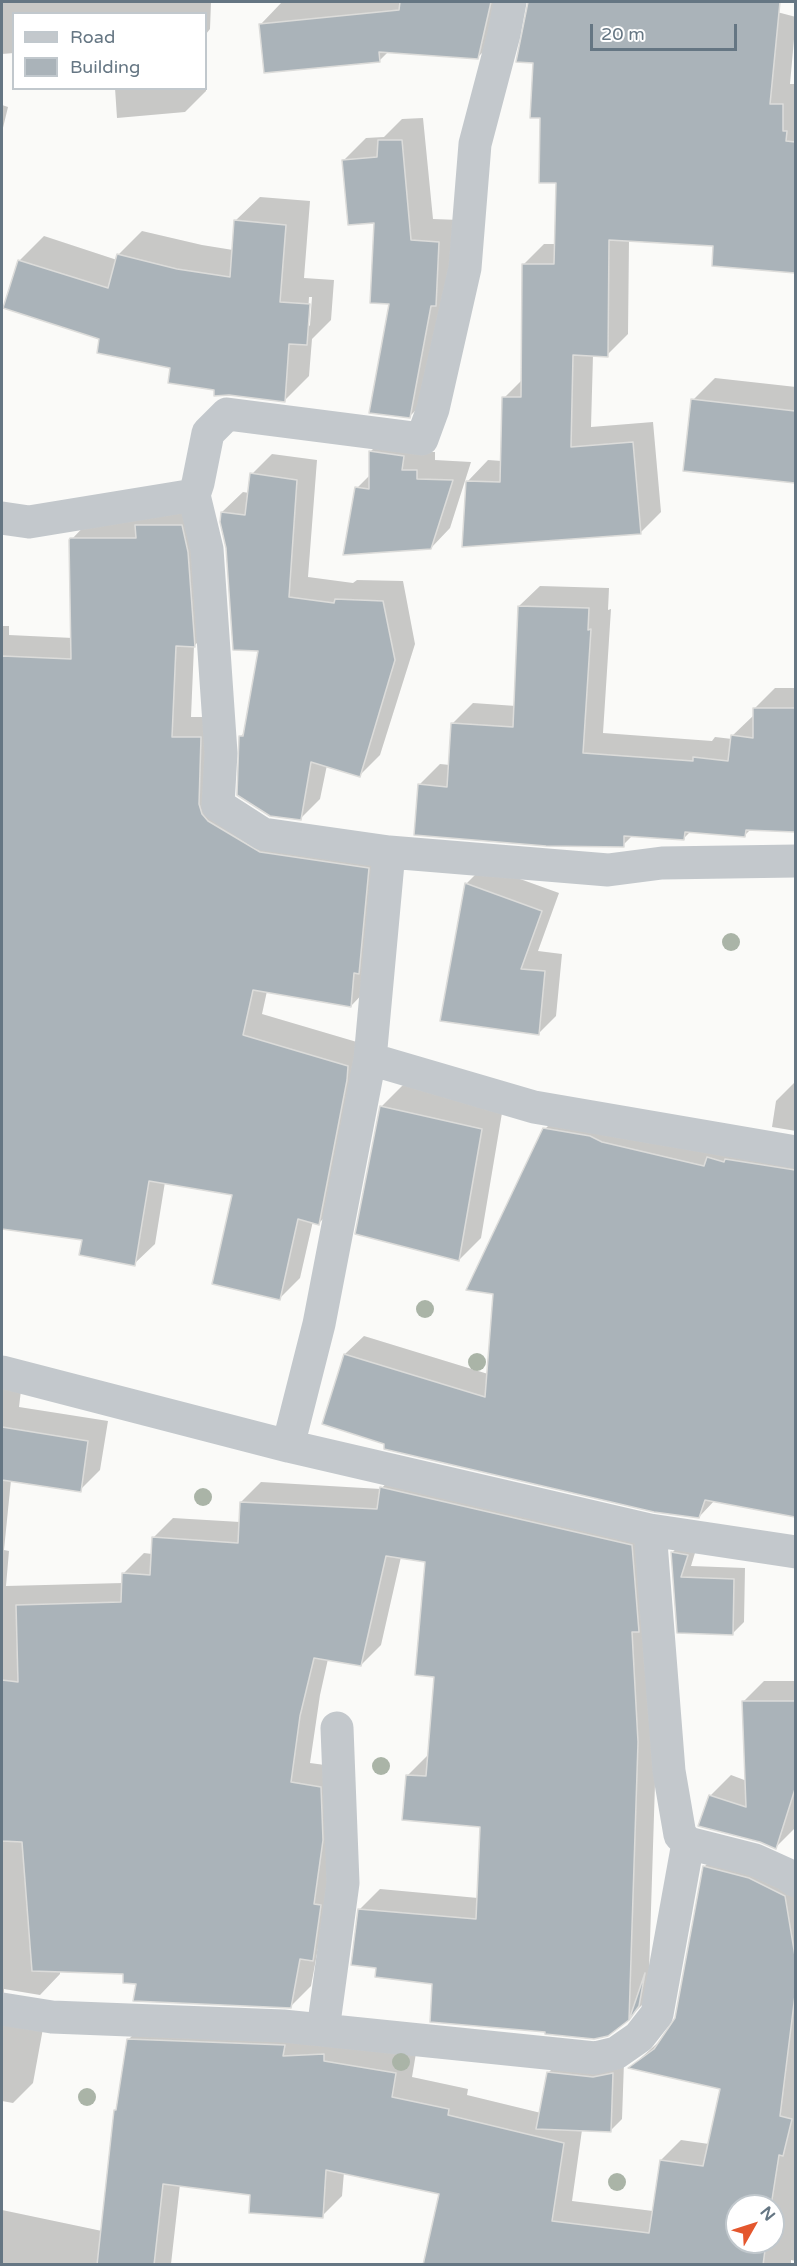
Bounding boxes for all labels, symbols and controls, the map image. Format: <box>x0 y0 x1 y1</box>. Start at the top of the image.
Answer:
legend <box>12 12 207 90</box>
scale bar <box>593 12 740 50</box>
text: 20 m <box>601 23 645 45</box>
text: Road <box>70 26 115 48</box>
text: Building <box>70 56 140 78</box>
north arrow <box>725 2194 785 2254</box>
text: N <box>756 2203 779 2225</box>

